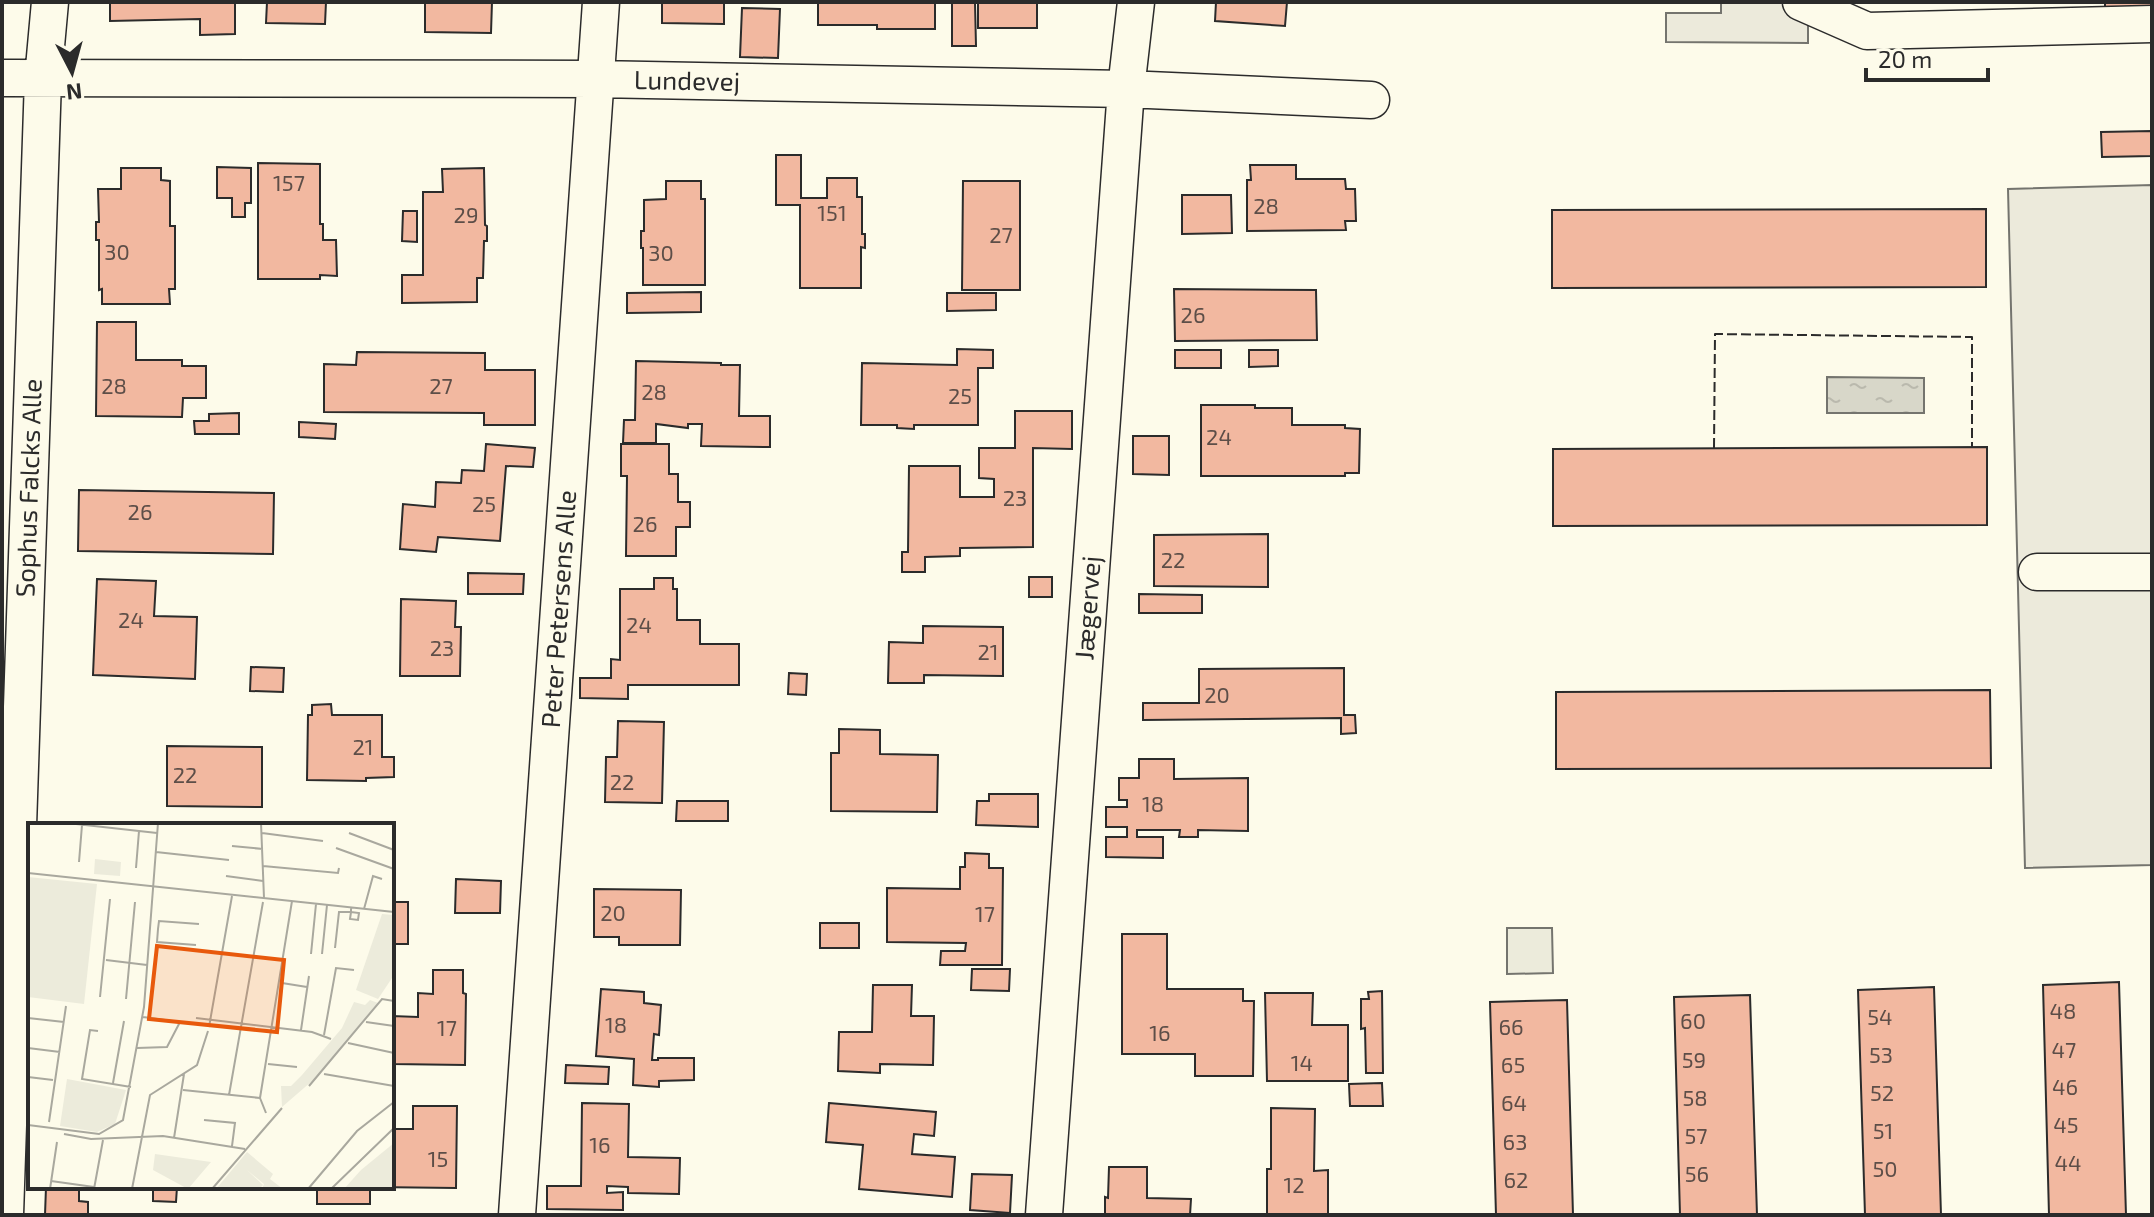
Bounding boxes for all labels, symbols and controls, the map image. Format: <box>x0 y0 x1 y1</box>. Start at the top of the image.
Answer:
north arrow <box>32 32 112 112</box>
scale bar <box>1866 32 1988 82</box>
text: 20 m <box>1878 44 1932 73</box>
street label: Lundevej <box>634 63 740 96</box>
text: N <box>65 79 83 107</box>
house number: 157 <box>273 169 305 195</box>
house number: 28 <box>1253 192 1279 218</box>
house number: 151 <box>817 199 847 225</box>
house number: 29 <box>454 201 478 227</box>
house number: 27 <box>989 221 1013 247</box>
house number: 30 <box>104 238 130 264</box>
house number: 30 <box>648 239 674 265</box>
house number: 26 <box>1181 301 1205 327</box>
house number: 28 <box>101 372 127 398</box>
house number: 27 <box>429 372 453 398</box>
street label: Sophus Falcks Alle <box>8 378 47 598</box>
house number: 28 <box>641 378 667 404</box>
house number: 25 <box>948 382 972 408</box>
house number: 24 <box>1206 423 1232 449</box>
house number: 23 <box>1003 484 1027 510</box>
street label: Peter Petersens Alle <box>534 489 581 729</box>
house number: 25 <box>472 490 496 516</box>
house number: 26 <box>128 498 152 524</box>
house number: 26 <box>633 510 657 536</box>
house number: 22 <box>1161 546 1185 572</box>
street label: Jægervej <box>1067 555 1106 661</box>
house number: 24 <box>118 606 144 632</box>
house number: 24 <box>626 611 652 637</box>
house number: 23 <box>430 634 454 660</box>
house number: 21 <box>977 638 999 664</box>
house number: 20 <box>1204 681 1230 707</box>
house number: 21 <box>352 733 374 759</box>
house number: 22 <box>173 761 197 787</box>
house number: 22 <box>610 768 634 794</box>
house number: 18 <box>1142 790 1164 816</box>
inset map <box>28 823 394 1189</box>
house number: 20 <box>600 899 626 925</box>
house number: 17 <box>975 900 995 926</box>
house number: 48 <box>2050 997 2076 1023</box>
house number: 54 <box>1867 1003 1893 1029</box>
house number: 60 <box>1680 1007 1706 1033</box>
house number: 18 <box>605 1011 627 1037</box>
house number: 66 <box>1498 1013 1524 1039</box>
house number: 17 <box>437 1014 457 1040</box>
house number: 16 <box>1149 1019 1171 1045</box>
house number: 47 <box>2052 1036 2076 1062</box>
house number: 53 <box>1869 1041 1893 1067</box>
house number: 59 <box>1682 1046 1706 1072</box>
house number: 14 <box>1291 1049 1313 1075</box>
house number: 65 <box>1501 1051 1525 1077</box>
house number: 46 <box>2052 1073 2078 1099</box>
house number: 52 <box>1870 1079 1894 1105</box>
house number: 58 <box>1682 1084 1708 1110</box>
house number: 64 <box>1501 1089 1527 1115</box>
house number: 45 <box>2053 1111 2079 1137</box>
house number: 51 <box>1873 1117 1893 1143</box>
house number: 57 <box>1684 1122 1708 1148</box>
house number: 63 <box>1503 1128 1527 1154</box>
house number: 16 <box>589 1131 611 1157</box>
house number: 15 <box>428 1145 448 1171</box>
house number: 44 <box>2054 1149 2082 1175</box>
house number: 50 <box>1872 1155 1898 1181</box>
house number: 56 <box>1685 1160 1709 1186</box>
house number: 62 <box>1504 1166 1528 1192</box>
house number: 12 <box>1283 1171 1305 1197</box>

